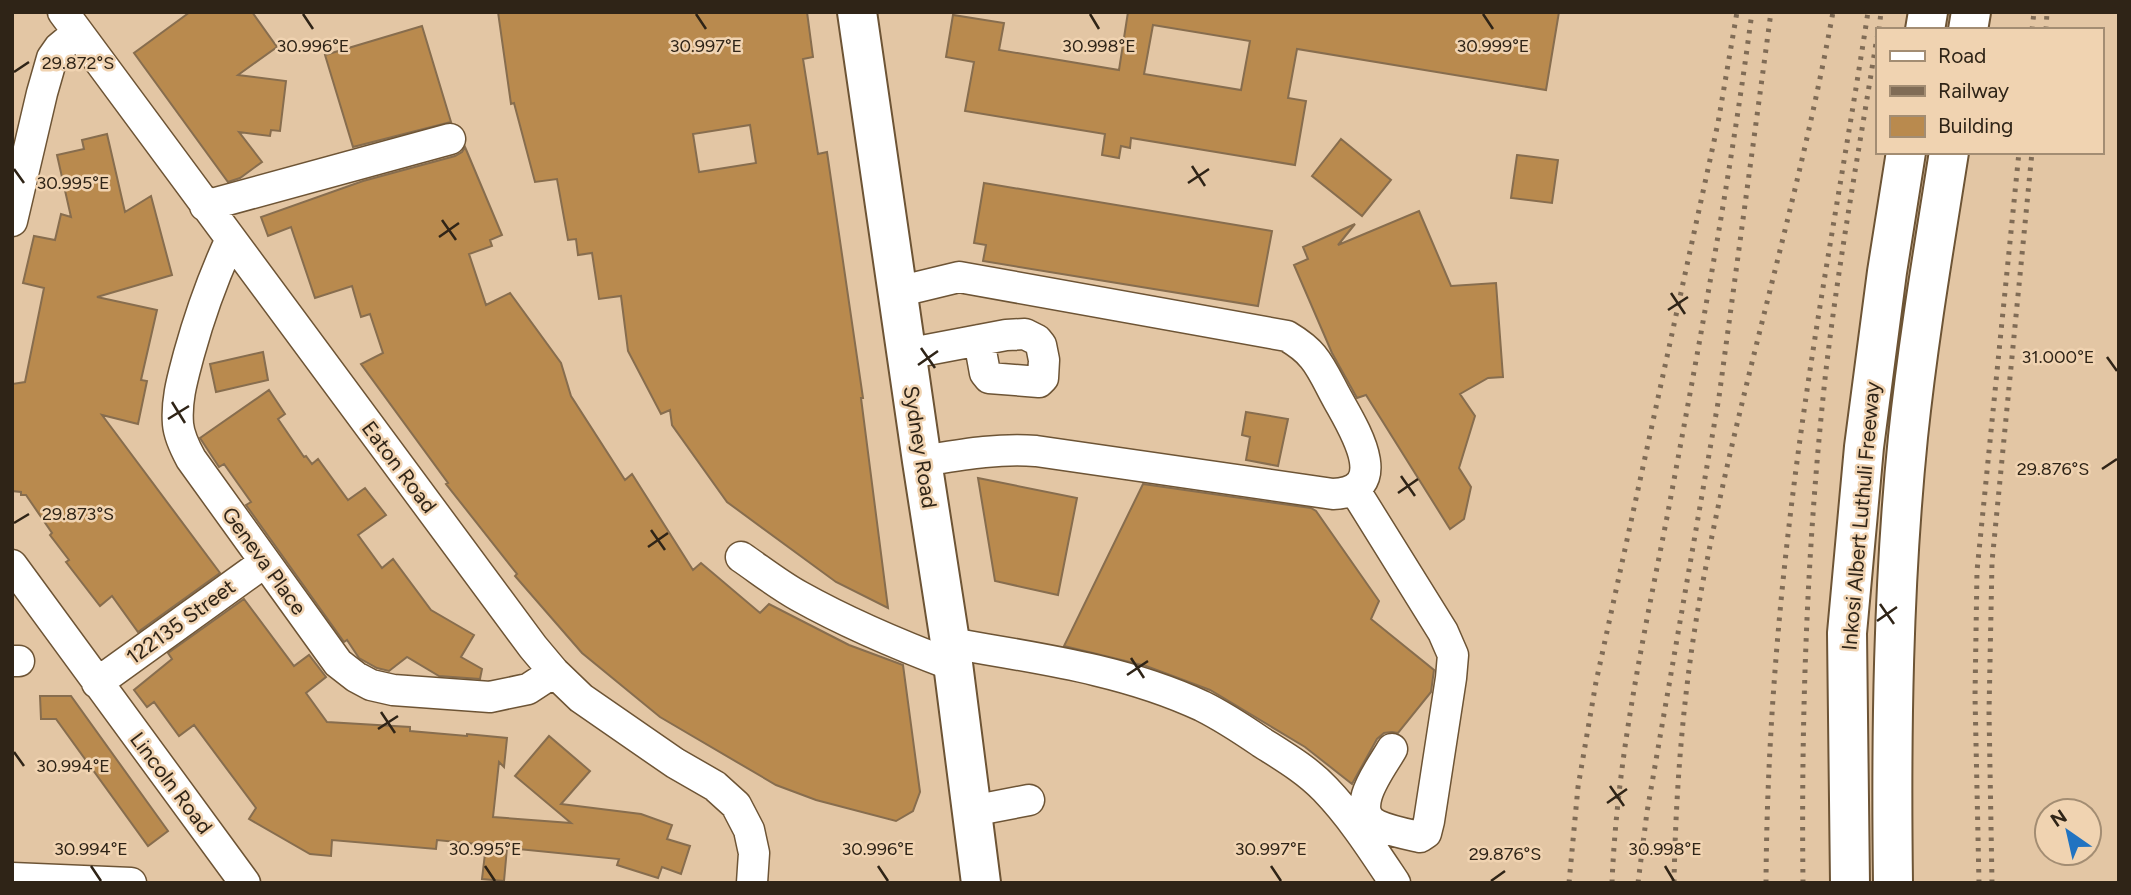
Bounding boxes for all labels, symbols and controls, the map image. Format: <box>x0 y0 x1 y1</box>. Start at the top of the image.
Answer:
legend <box>1876 28 2103 154</box>
text: 30.996°E <box>277 35 349 57</box>
text: 30.997°E <box>670 35 742 57</box>
text: 30.998°E <box>1062 35 1136 57</box>
text: 30.999°E <box>1457 35 1529 57</box>
text: Road <box>1938 43 1986 68</box>
text: 29.872°S <box>42 52 114 74</box>
text: Railway <box>1938 78 2009 103</box>
text: Building <box>1938 113 2013 138</box>
text: 30.995°E <box>36 172 110 194</box>
text: 31.000°E <box>2022 346 2094 368</box>
street label: Inkosi Albert Luthuli Freeway <box>1836 381 1885 651</box>
street label: Sydney Road <box>898 384 942 510</box>
street label: Eaton Road <box>357 416 442 518</box>
text: 29.876°S <box>2017 458 2089 480</box>
street label: Geneva Place <box>217 502 312 620</box>
text: 29.873°S <box>42 503 114 525</box>
street label: 122135 Street <box>121 574 240 669</box>
street label: Lincoln Road <box>125 727 218 839</box>
text: 30.994°E <box>36 755 110 777</box>
north arrow <box>2033 797 2103 867</box>
text: N <box>2046 805 2071 832</box>
text: 30.994°E <box>54 838 128 860</box>
text: 30.995°E <box>448 838 522 860</box>
text: 30.996°E <box>842 838 914 860</box>
text: 30.997°E <box>1235 838 1307 860</box>
text: 30.998°E <box>1628 838 1702 860</box>
text: 29.876°S <box>1469 843 1541 865</box>

